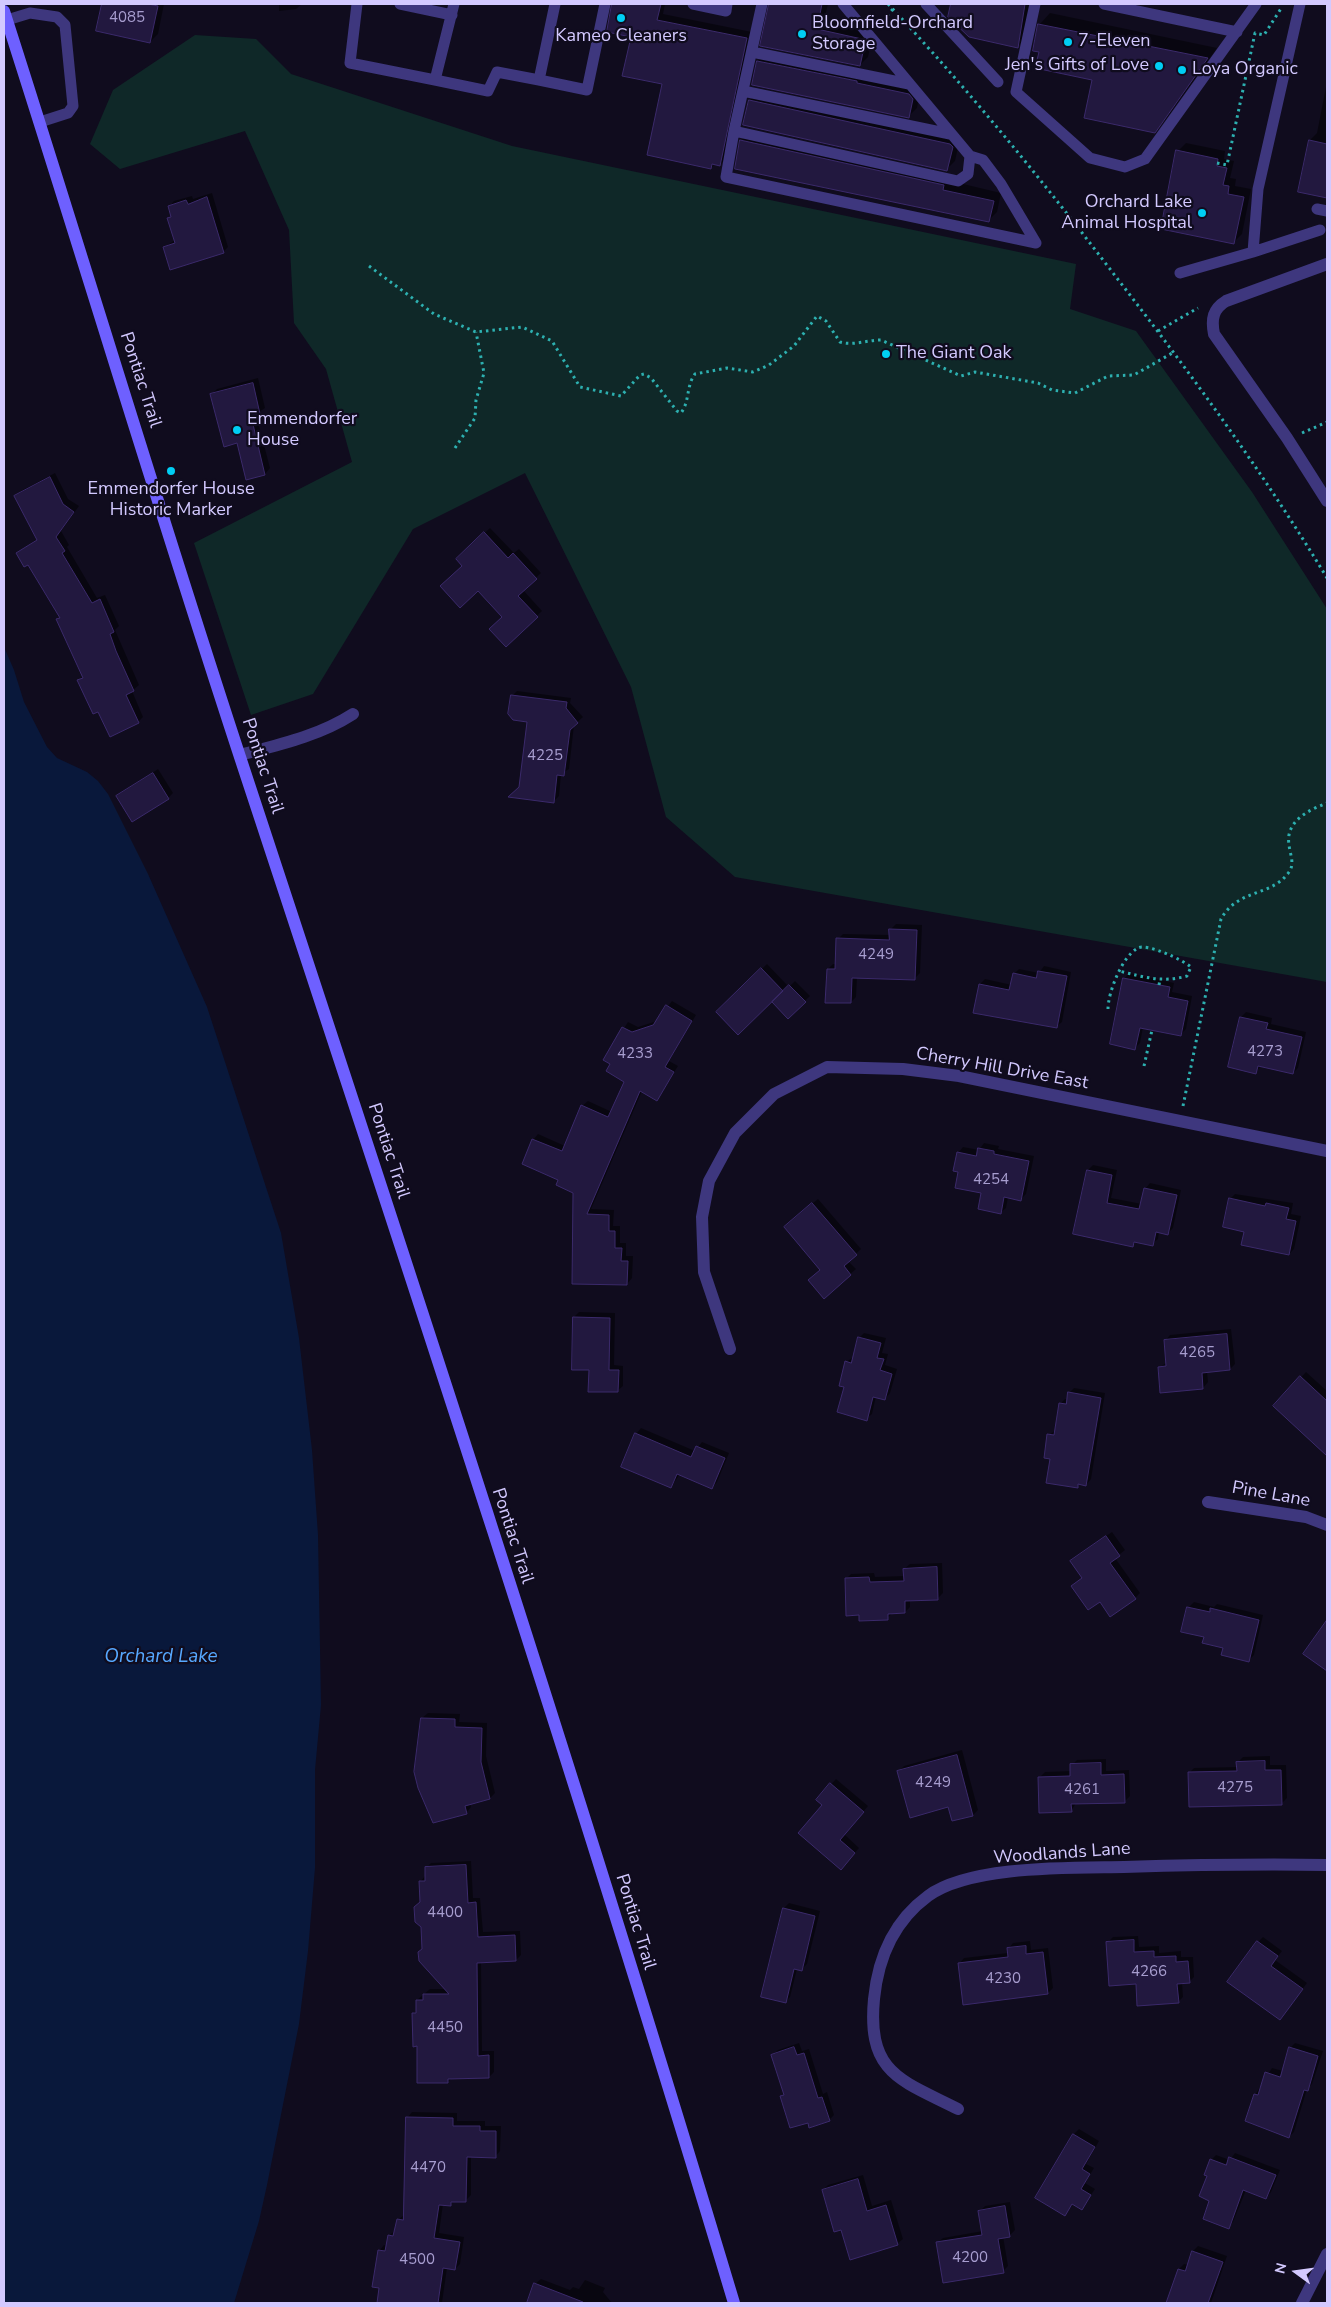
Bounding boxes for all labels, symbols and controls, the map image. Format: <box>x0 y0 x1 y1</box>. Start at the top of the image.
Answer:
house number: 4085 <box>109 9 145 27</box>
marker: Kameo Cleaners <box>615 12 627 24</box>
place label: Bloomfield-Orchard Storage <box>812 13 973 56</box>
place label: Kameo Cleaners <box>555 26 687 48</box>
marker: Bloomfield-Orchard Storage <box>796 28 808 40</box>
place label: 7-Eleven <box>1078 31 1151 53</box>
marker: 7-Eleven <box>1062 36 1074 48</box>
place label: Jen's Gifts of Love <box>1005 55 1149 77</box>
place label: Loya Organic <box>1192 59 1298 81</box>
marker: Jen's Gifts of Love <box>1153 60 1165 72</box>
marker: Loya Organic <box>1176 64 1188 76</box>
place label: Orchard Lake Animal Hospital <box>1061 192 1192 234</box>
marker: Orchard Lake Animal Hospital <box>1196 207 1208 219</box>
street label: Pontiac Trail <box>114 330 166 430</box>
place label: The Giant Oak <box>896 343 1012 365</box>
marker: The Giant Oak <box>880 348 892 360</box>
place label: Emmendorfer House <box>247 409 357 452</box>
marker: Emmendorfer House <box>231 424 243 436</box>
marker: Emmendorfer House Historic Marker <box>165 465 177 477</box>
place label: Emmendorfer House Historic Marker <box>88 479 254 522</box>
street label: Pontiac Trail <box>236 716 288 816</box>
house number: 4225 <box>527 747 563 765</box>
house number: 4249 <box>858 946 894 964</box>
street label: Cherry Hill Drive East <box>914 1043 1090 1095</box>
house number: 4273 <box>1247 1043 1283 1061</box>
house number: 4233 <box>617 1045 653 1063</box>
street label: Pontiac Trail <box>362 1101 414 1201</box>
house number: 4254 <box>973 1171 1009 1189</box>
house number: 4265 <box>1179 1344 1215 1362</box>
street label: Pine Lane <box>1230 1477 1312 1513</box>
street label: Pontiac Trail <box>486 1486 538 1586</box>
water label: Orchard Lake <box>104 1646 218 1668</box>
house number: 4249 <box>915 1774 951 1792</box>
house number: 4275 <box>1217 1779 1253 1797</box>
house number: 4261 <box>1064 1781 1100 1799</box>
street label: Woodlands Lane <box>993 1838 1131 1870</box>
street label: Pontiac Trail <box>610 1871 660 1973</box>
house number: 4400 <box>427 1904 463 1922</box>
house number: 4266 <box>1131 1963 1167 1981</box>
house number: 4230 <box>985 1970 1021 1988</box>
house number: 4450 <box>427 2019 463 2037</box>
house number: 4470 <box>410 2159 446 2177</box>
north arrow <box>1271 2247 1321 2297</box>
house number: 4200 <box>952 2249 988 2267</box>
house number: 4500 <box>399 2251 435 2269</box>
text: N <box>1270 2261 1291 2276</box>

